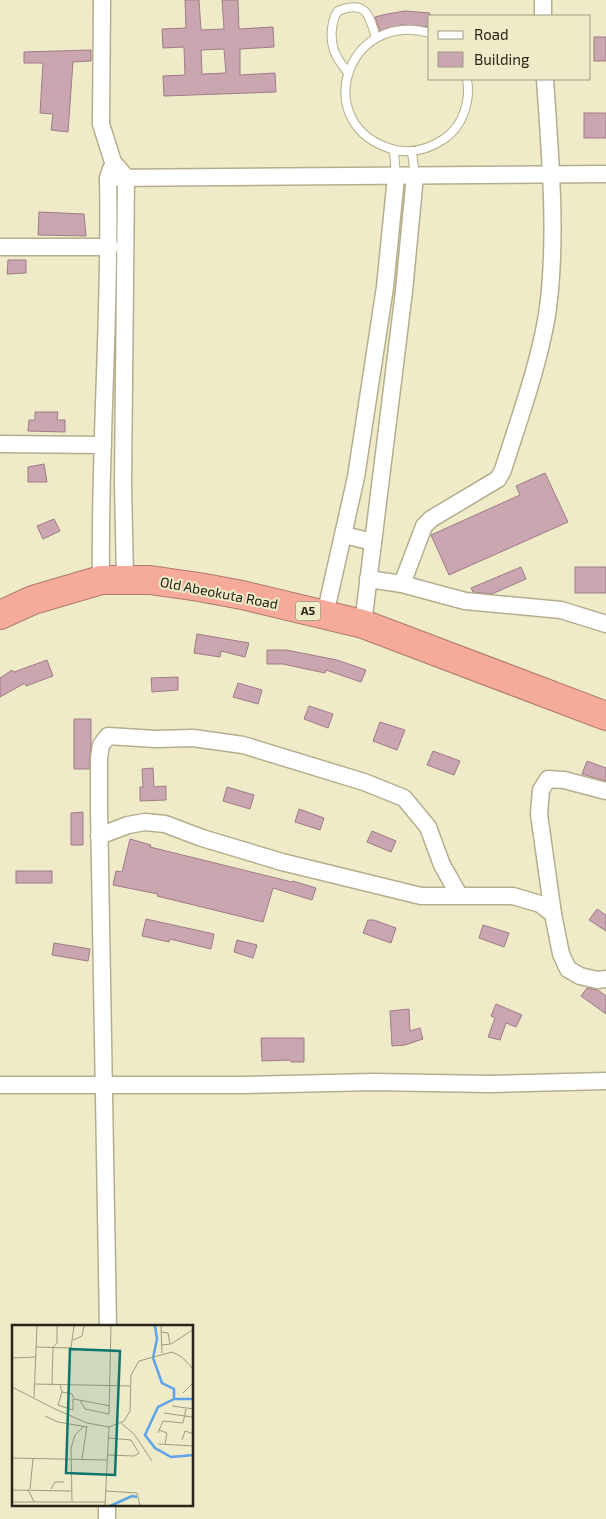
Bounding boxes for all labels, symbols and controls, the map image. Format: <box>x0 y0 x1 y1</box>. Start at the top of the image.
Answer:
legend <box>428 15 591 80</box>
text: Road <box>474 25 509 43</box>
text: Building <box>474 50 530 68</box>
street label: Old Abeokuta Road <box>159 573 280 612</box>
road number: A5 <box>296 602 320 620</box>
inset map <box>12 1325 194 1506</box>

